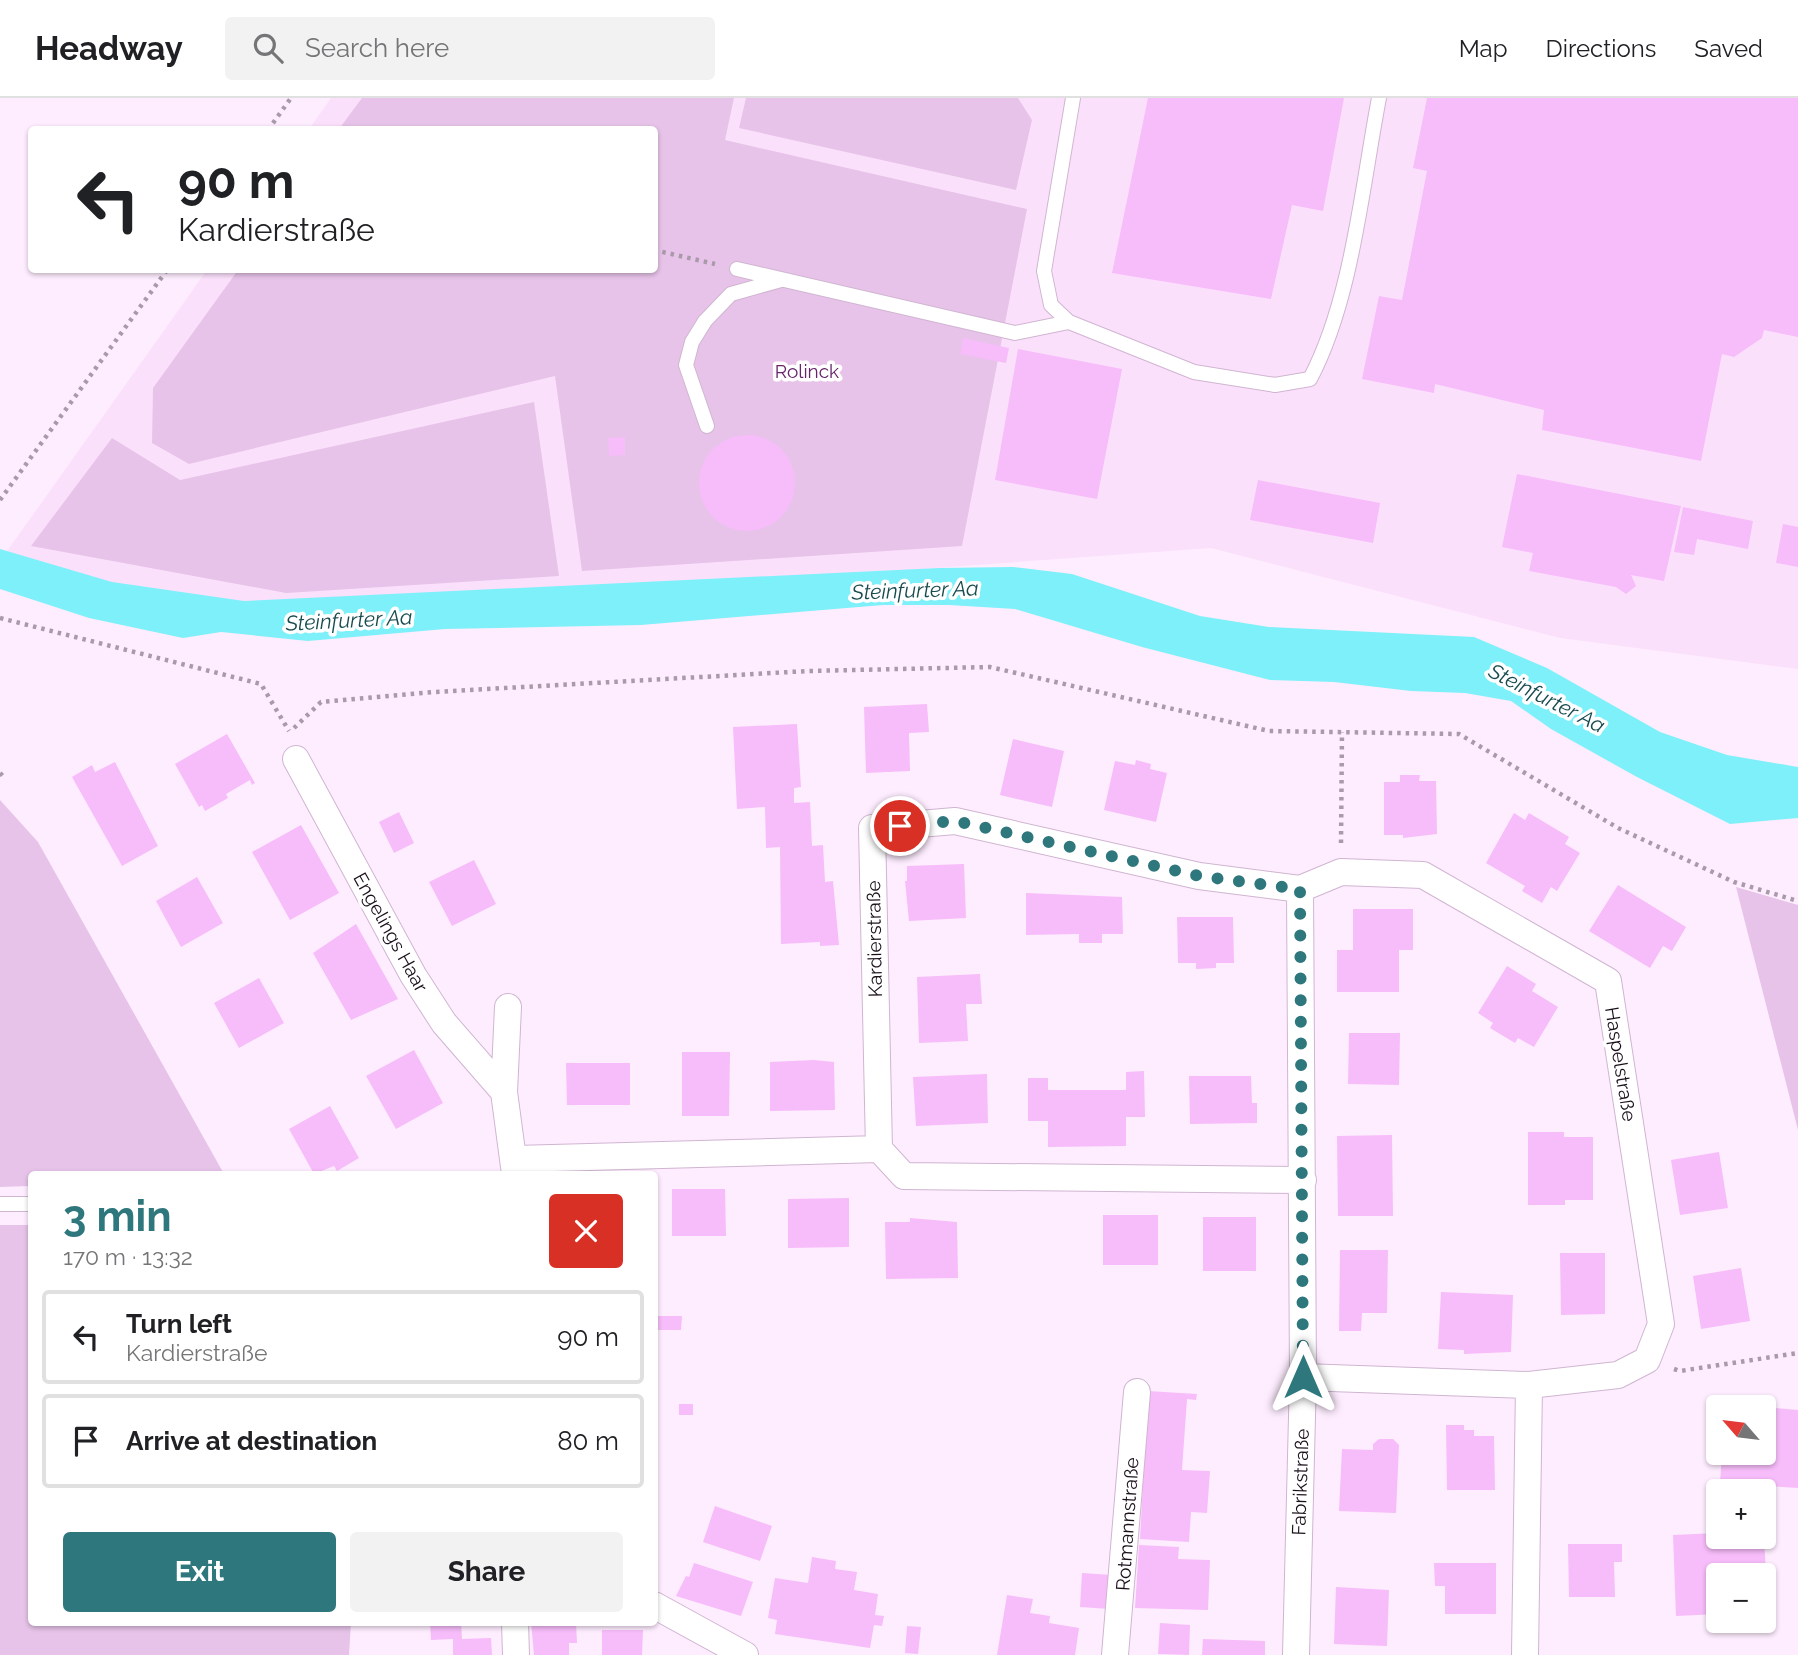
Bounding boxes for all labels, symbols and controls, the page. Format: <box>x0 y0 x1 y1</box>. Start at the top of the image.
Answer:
search box <box>225 17 715 80</box>
text: Headway <box>35 29 183 68</box>
icon: search <box>249 29 287 67</box>
text: Search here <box>305 33 449 63</box>
text: Map <box>1459 34 1508 63</box>
text: Directions <box>1546 34 1656 63</box>
text: Saved <box>1694 34 1763 63</box>
text: 90 m <box>178 152 294 209</box>
icon: left <box>63 154 154 245</box>
text: Kardierstraße <box>178 211 375 248</box>
park label: Rolinck <box>775 360 839 382</box>
water label: Steinfurter Aa <box>850 575 979 605</box>
water label: Steinfurter Aa <box>284 604 413 636</box>
water label: Steinfurter Aa <box>1484 658 1609 738</box>
pin <box>870 796 930 856</box>
icon: arrive <box>881 807 919 845</box>
street label: Engelings Haar <box>349 869 433 996</box>
street label: Kardierstraße <box>862 880 886 998</box>
street label: Haspelstraße <box>1601 1005 1641 1123</box>
text: 3 min <box>63 1192 172 1241</box>
button: close <box>549 1194 623 1268</box>
text: 170 m · 13:32 <box>63 1243 193 1270</box>
text: Turn left <box>126 1309 232 1339</box>
icon: left <box>67 1318 105 1356</box>
text: 90 m <box>557 1322 619 1352</box>
text: Kardierstraße <box>126 1339 268 1366</box>
position arrow <box>1266 1340 1340 1414</box>
north arrow <box>1706 1395 1776 1465</box>
map controls <box>1706 1395 1776 1633</box>
icon: arrive <box>67 1422 105 1460</box>
text: Arrive at destination <box>126 1426 377 1456</box>
text: 80 m <box>557 1426 619 1456</box>
street label: Fabrikstraße <box>1287 1428 1313 1536</box>
street label: Rotmannstraße <box>1111 1457 1143 1591</box>
button: + <box>1706 1479 1776 1549</box>
button: Exit <box>63 1532 336 1612</box>
button: Share <box>350 1532 623 1612</box>
button: − <box>1706 1563 1776 1633</box>

